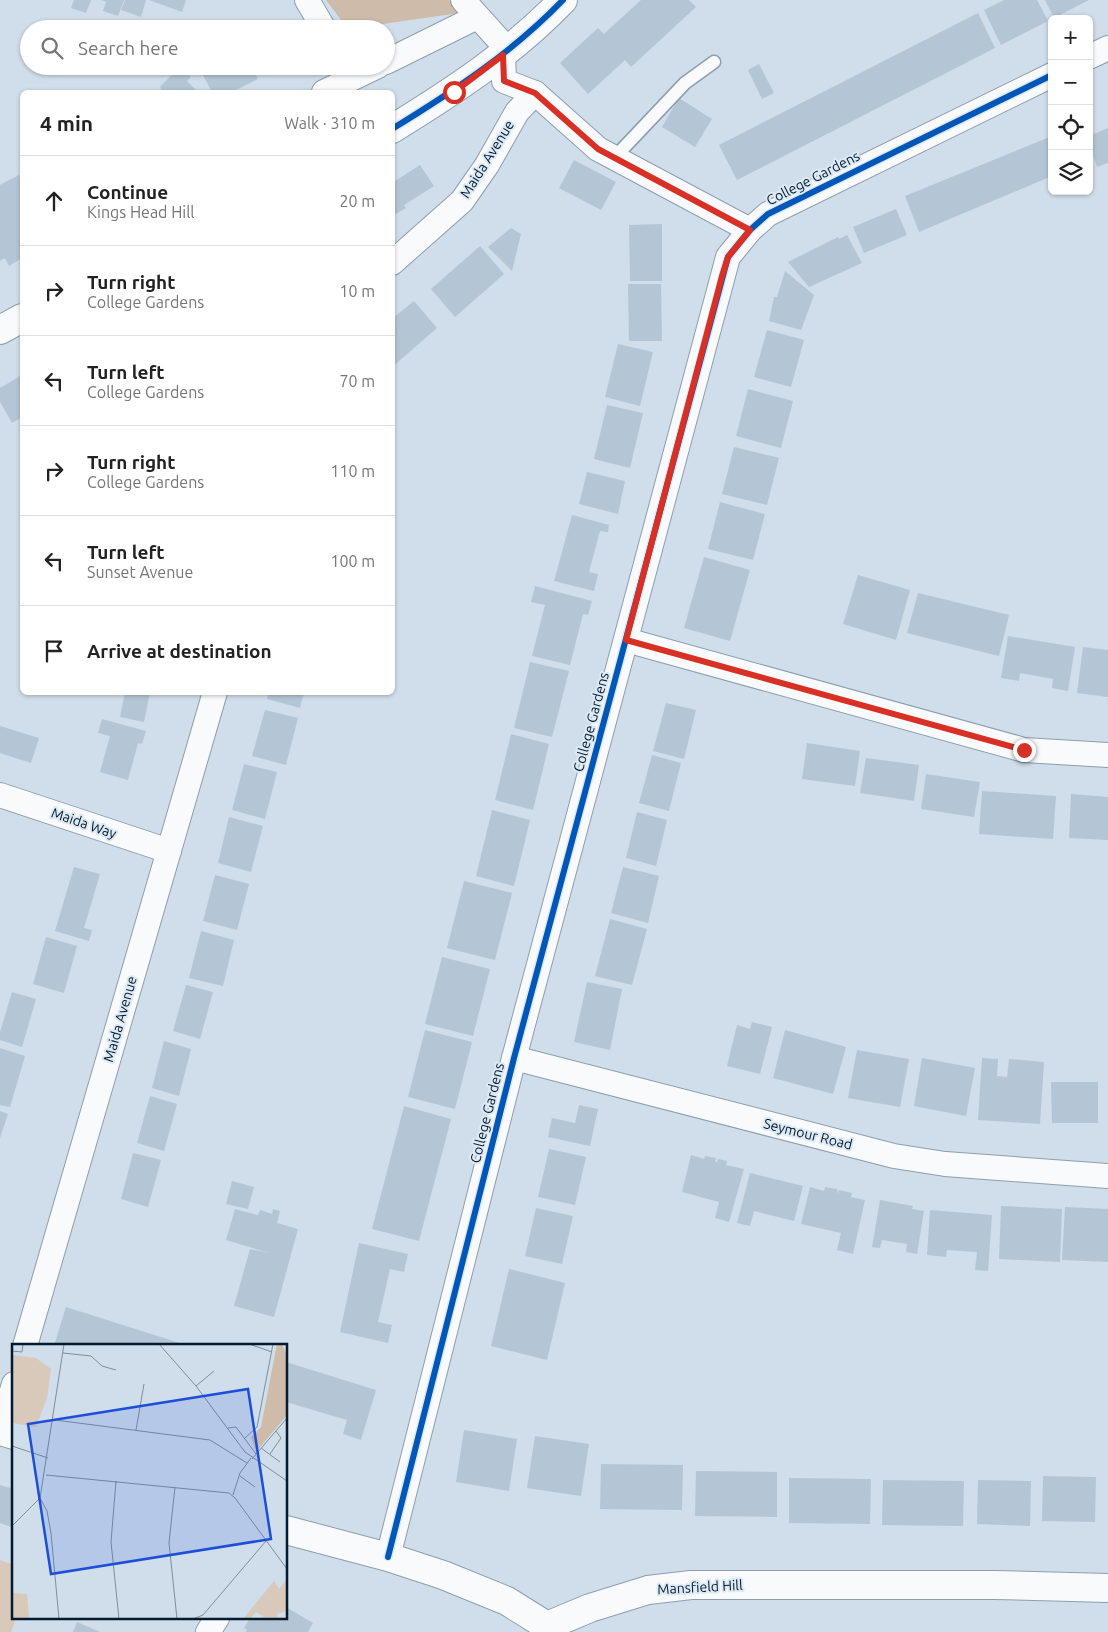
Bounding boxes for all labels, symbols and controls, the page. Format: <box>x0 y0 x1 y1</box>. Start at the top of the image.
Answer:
map controls <box>1048 15 1093 195</box>
button: + <box>1048 15 1093 60</box>
search box <box>20 20 395 75</box>
icon: search <box>38 34 66 62</box>
text: Search here <box>78 37 178 59</box>
button: − <box>1048 60 1093 105</box>
route start <box>443 81 466 104</box>
button: locate <box>1048 105 1093 150</box>
text: 4 min <box>40 111 93 135</box>
text: Walk · 310 m <box>284 114 375 132</box>
street label: Maida Avenue <box>457 117 517 201</box>
street label: College Gardens <box>764 148 862 208</box>
button: layers <box>1048 150 1093 195</box>
text: Continue <box>87 181 168 203</box>
icon: ahead <box>40 187 68 215</box>
text: 20 m <box>339 192 375 210</box>
text: Kings Head Hill <box>87 203 195 221</box>
text: Turn right <box>87 271 175 293</box>
icon: right <box>40 277 68 305</box>
text: 10 m <box>339 282 375 300</box>
text: College Gardens <box>87 293 204 311</box>
text: Turn left <box>87 361 165 383</box>
icon: left <box>40 367 68 395</box>
text: 70 m <box>339 372 375 390</box>
text: College Gardens <box>87 383 204 401</box>
text: Turn right <box>87 451 175 473</box>
icon: right <box>40 457 68 485</box>
text: 110 m <box>330 462 375 480</box>
text: College Gardens <box>87 473 204 491</box>
text: Turn left <box>87 541 165 563</box>
icon: left <box>40 547 68 575</box>
text: 100 m <box>330 552 375 570</box>
text: Sunset Avenue <box>87 563 193 581</box>
icon: arrive <box>40 637 68 665</box>
text: Arrive at destination <box>87 640 272 662</box>
street label: College Gardens <box>570 670 612 774</box>
route end <box>1013 739 1036 762</box>
street label: Maida Way <box>49 804 119 842</box>
street label: Maida Avenue <box>100 974 140 1064</box>
street label: College Gardens <box>467 1061 507 1165</box>
street label: Seymour Road <box>762 1115 854 1153</box>
inset map <box>12 1344 288 1620</box>
street label: Mansfield Hill <box>657 1577 743 1597</box>

